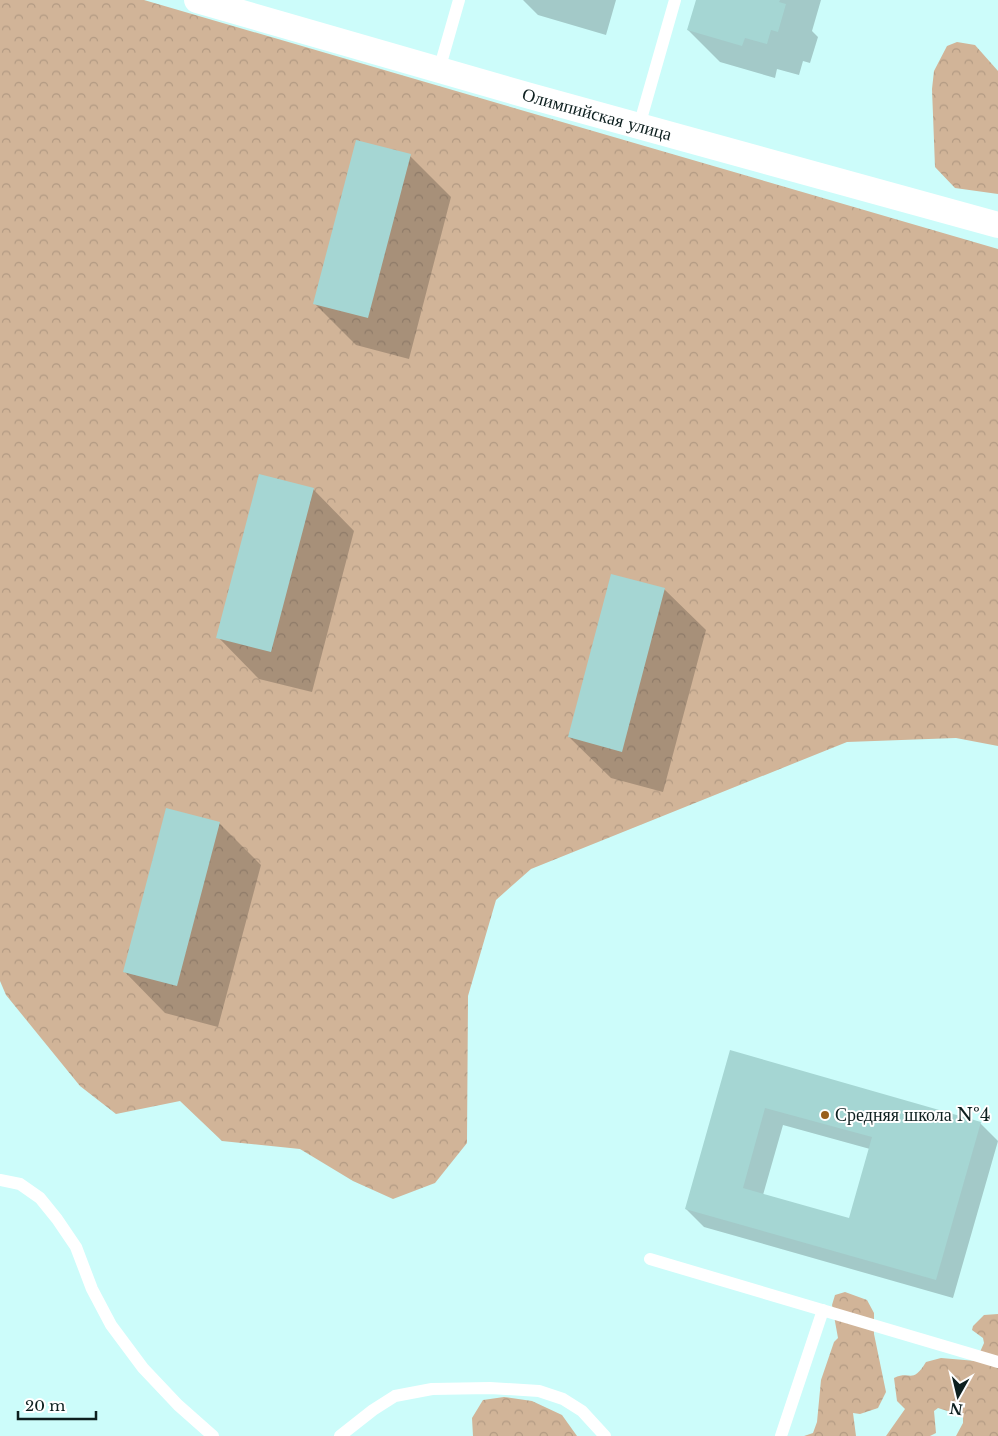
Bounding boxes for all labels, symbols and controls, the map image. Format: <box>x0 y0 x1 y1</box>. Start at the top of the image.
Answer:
street label: Олимпийская улица <box>520 83 674 146</box>
place label: Средняя школа №4 <box>835 1104 991 1126</box>
marker: Средняя школа №4 <box>819 1109 831 1121</box>
north arrow <box>933 1371 983 1421</box>
scale bar <box>18 1388 95 1420</box>
text: 20 m <box>25 1396 65 1415</box>
text: N <box>948 1399 964 1419</box>

